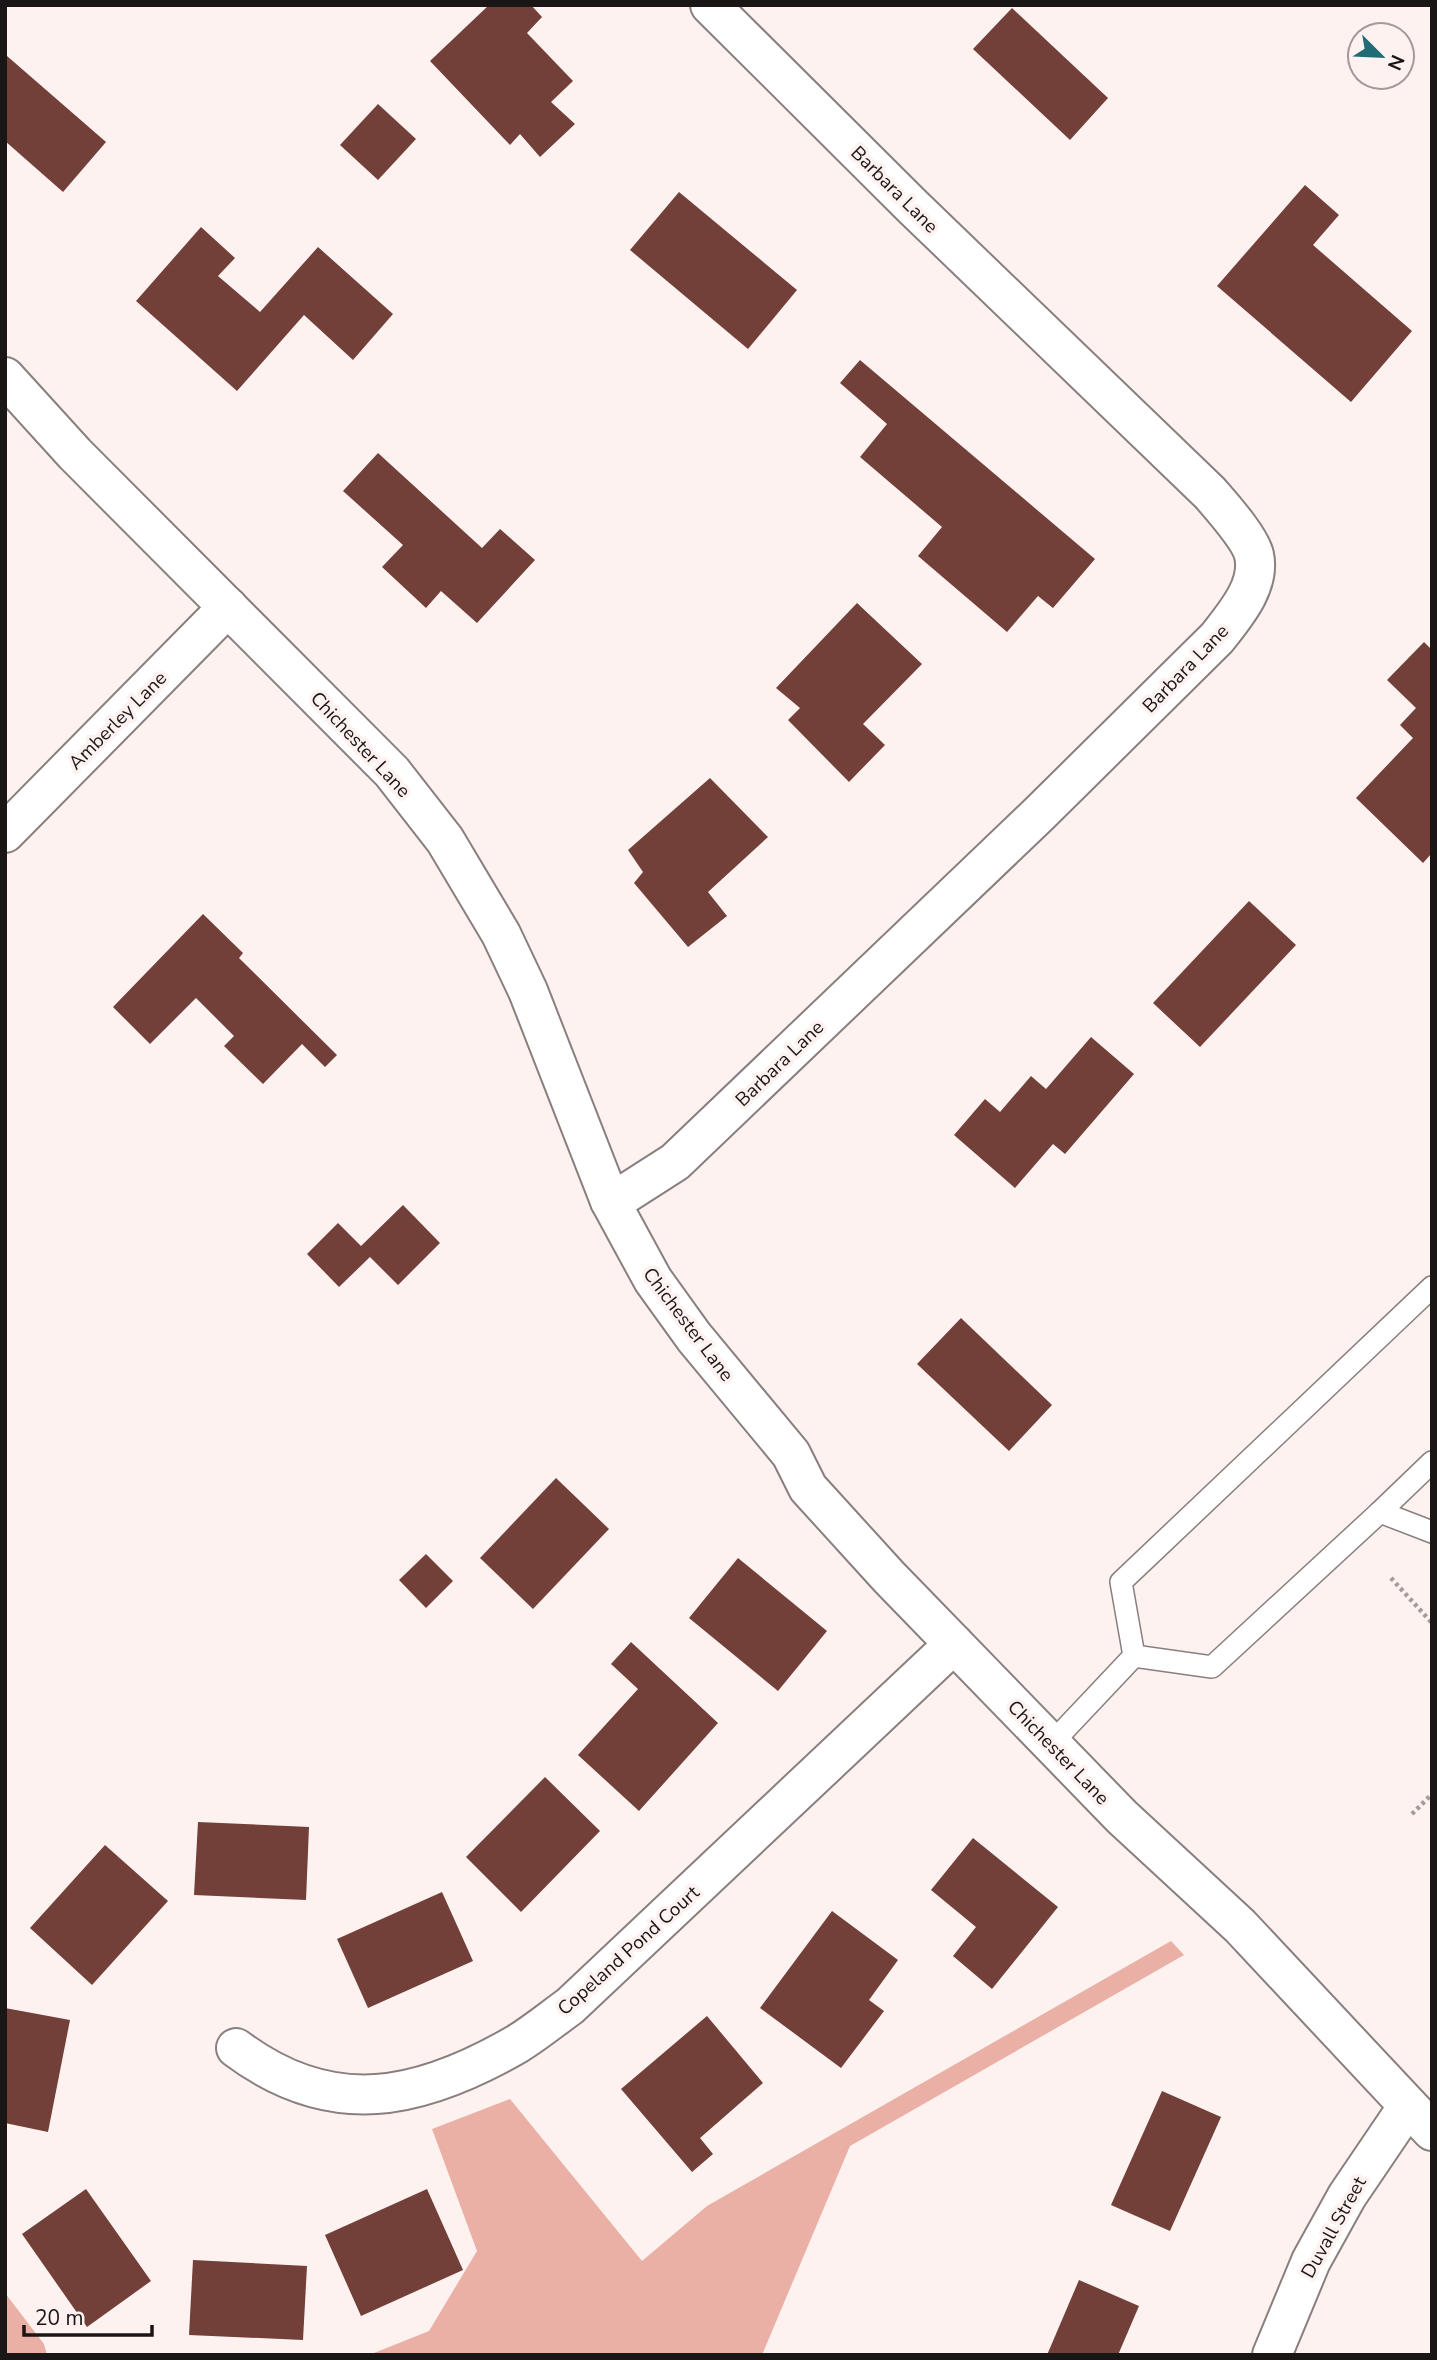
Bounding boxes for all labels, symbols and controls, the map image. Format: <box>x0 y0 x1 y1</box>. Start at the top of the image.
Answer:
north arrow <box>1346 21 1416 91</box>
text: N <box>1381 51 1410 74</box>
street label: Barbara Lane <box>845 140 944 239</box>
street label: Barbara Lane <box>1137 619 1235 719</box>
street label: Amberley Lane <box>63 666 173 776</box>
street label: Chichester Lane <box>304 686 416 803</box>
street label: Barbara Lane <box>730 1015 830 1113</box>
street label: Chichester Lane <box>637 1262 740 1387</box>
street label: Chichester Lane <box>1002 1695 1115 1811</box>
street label: Copeland Pond Court <box>552 1880 705 2021</box>
street label: Duvall Street <box>1295 2172 1373 2283</box>
scale bar <box>24 2294 152 2338</box>
text: 20 m <box>35 2304 84 2332</box>

